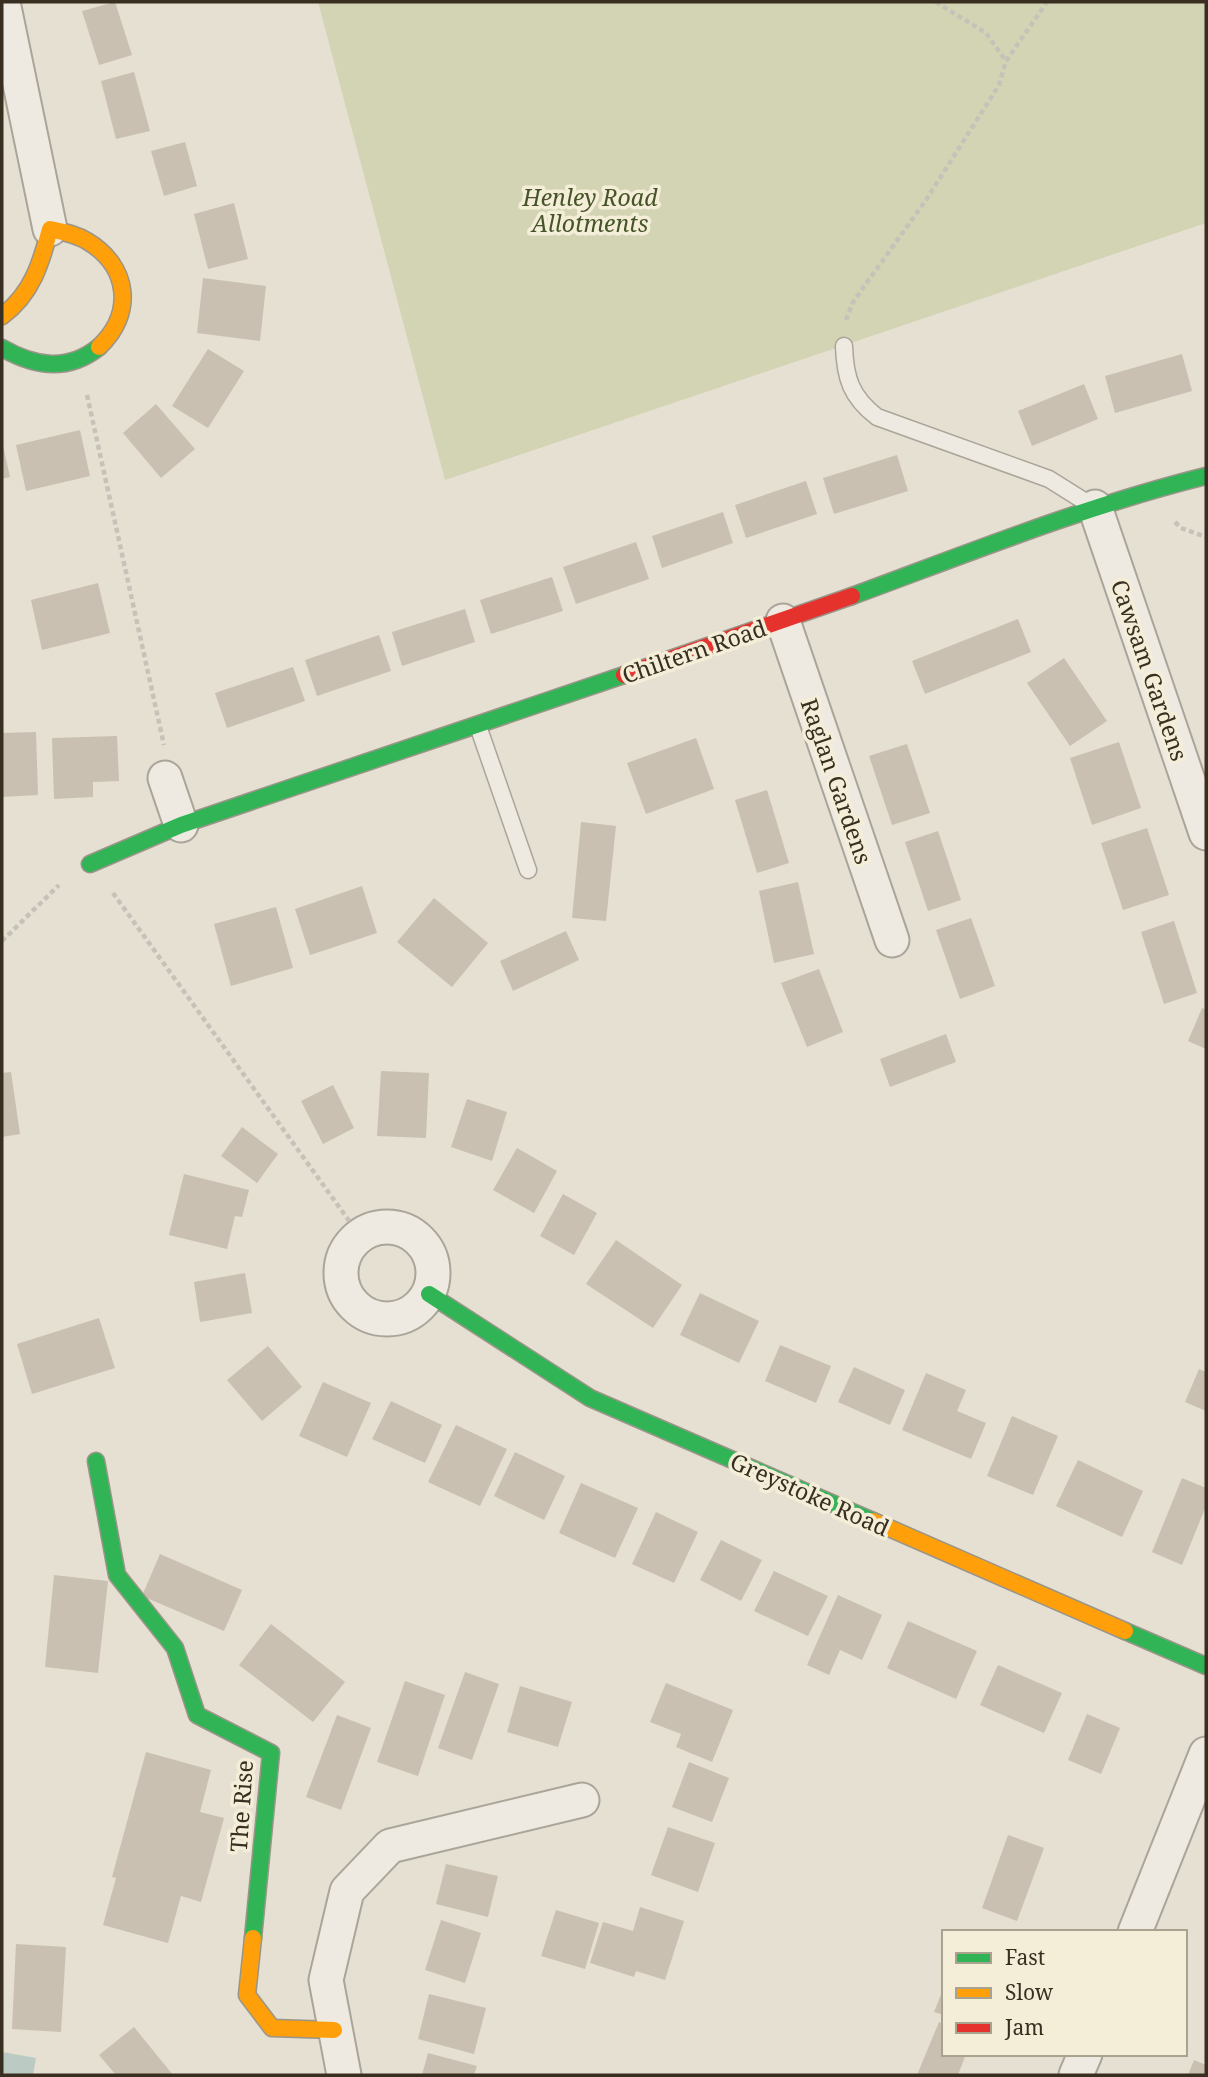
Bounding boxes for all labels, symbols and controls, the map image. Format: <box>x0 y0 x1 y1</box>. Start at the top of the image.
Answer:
park label: Henley Road Allotments <box>522 181 658 239</box>
street label: Cawsam Gardens <box>1104 575 1196 765</box>
street label: Chiltern Road <box>618 611 770 691</box>
street label: Raglan Gardens <box>794 694 880 868</box>
street label: Greystoke Road <box>725 1445 895 1543</box>
street label: The Rise <box>222 1759 260 1853</box>
legend <box>942 1930 1187 2056</box>
text: Fast <box>1005 1943 1045 1971</box>
text: Slow <box>1005 1978 1054 2006</box>
text: Jam <box>1004 2013 1044 2041</box>

